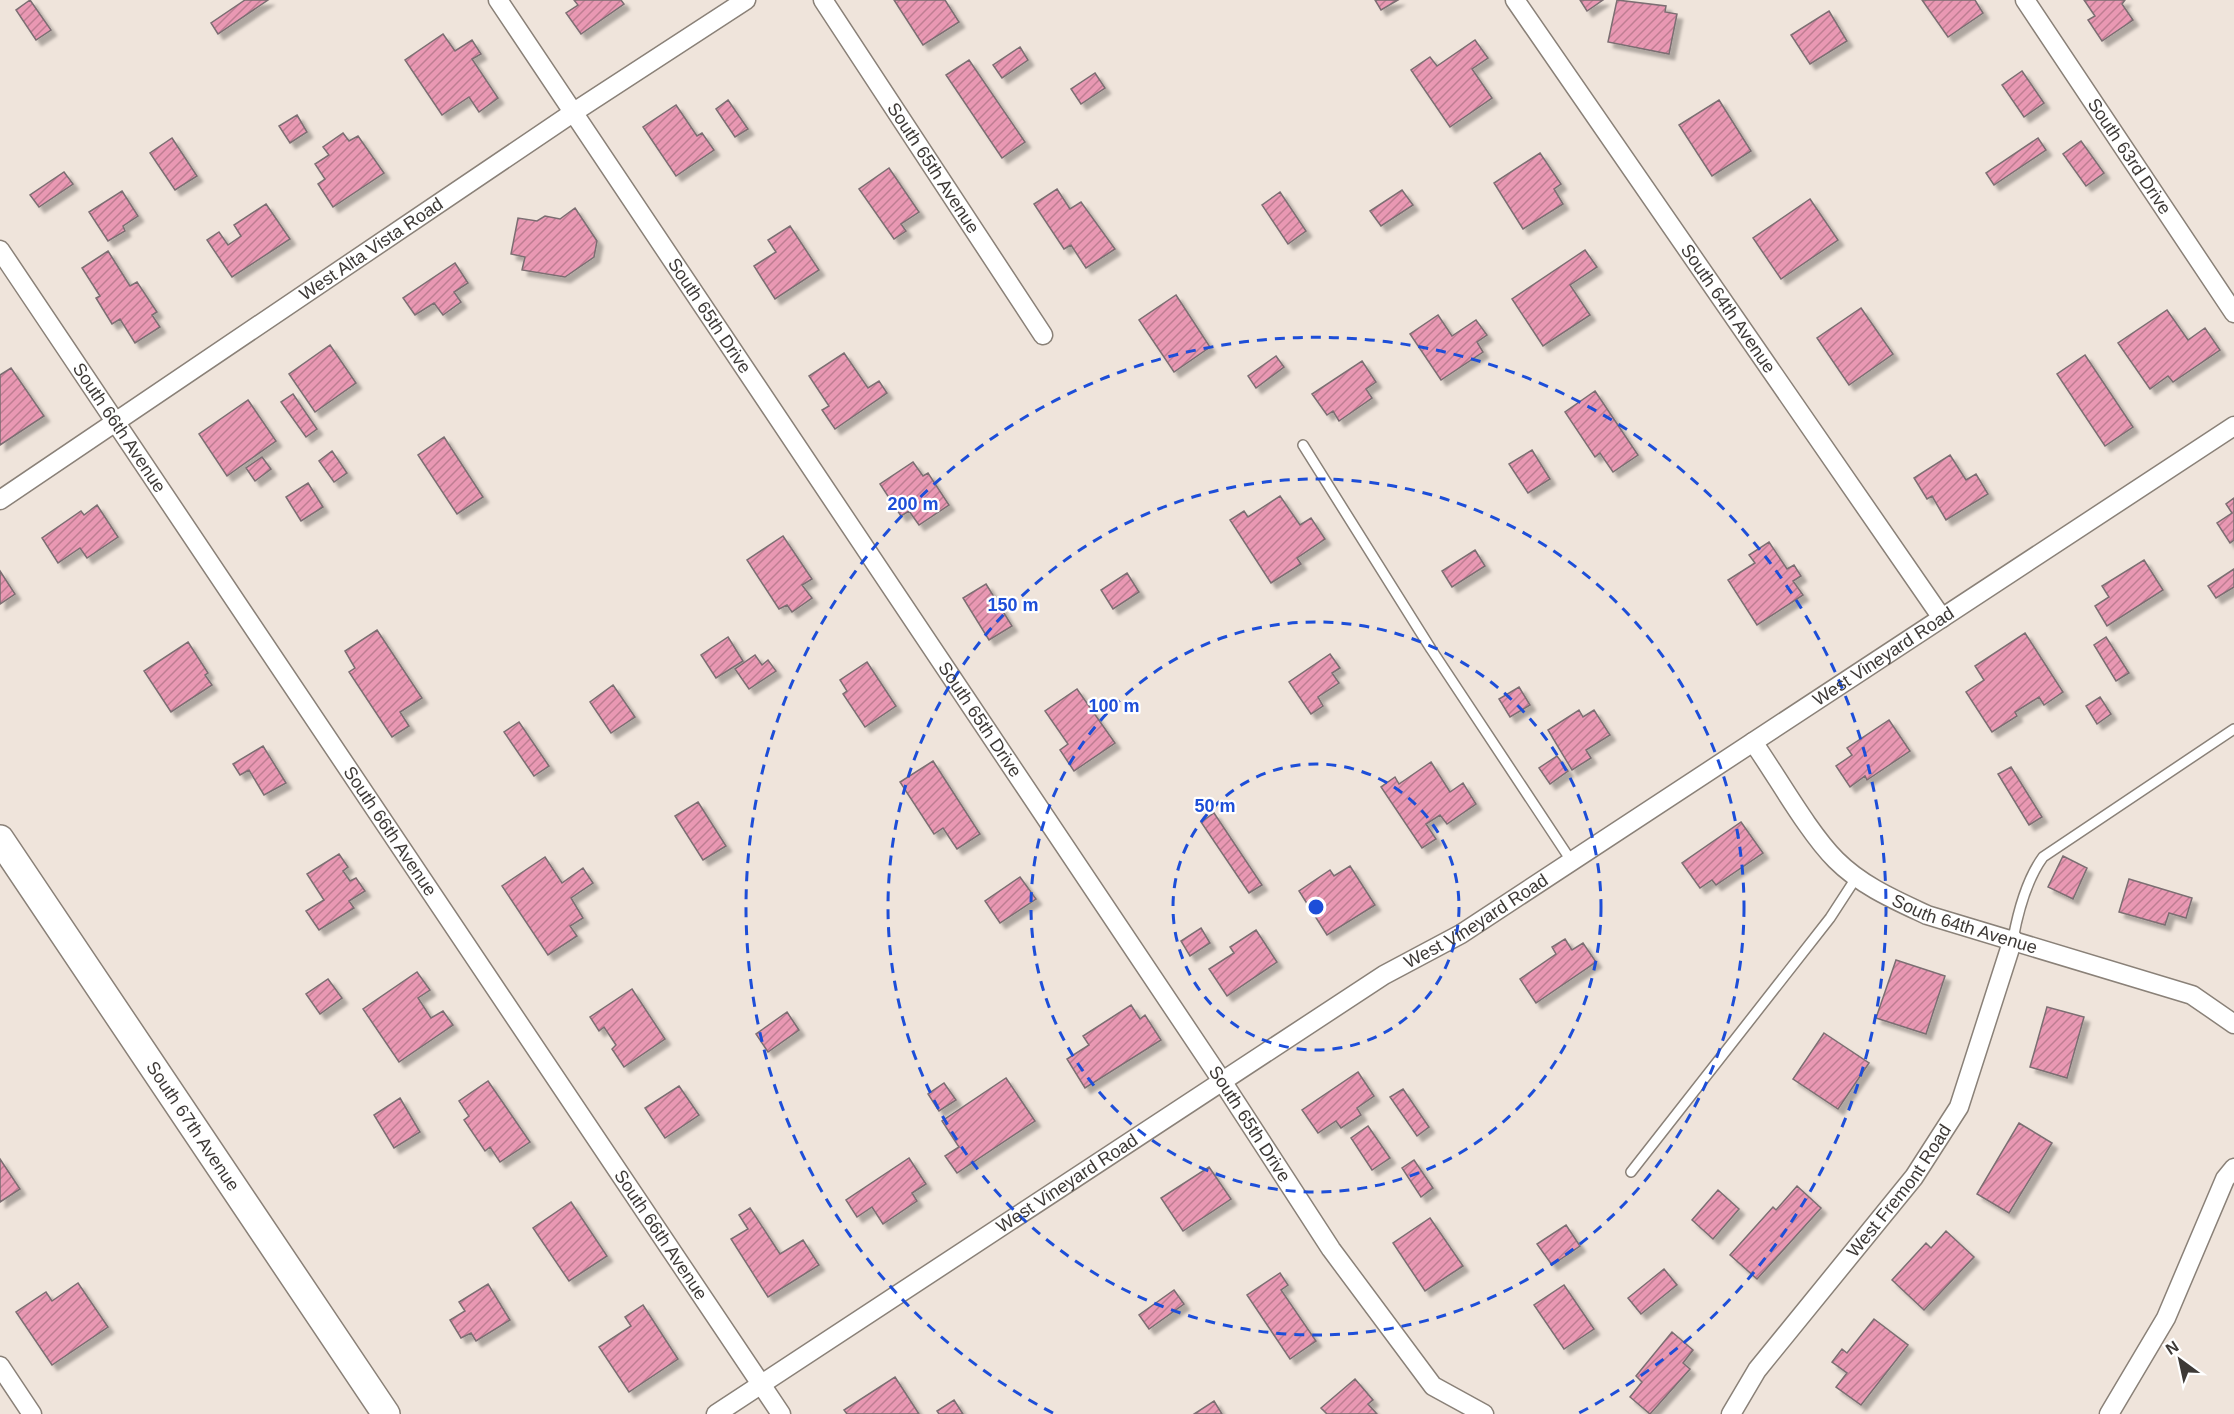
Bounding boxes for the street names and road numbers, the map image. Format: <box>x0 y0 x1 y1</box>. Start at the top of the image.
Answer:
street label: South 63rd Drive <box>2084 95 2175 218</box>
street label: South 65th Avenue <box>883 99 983 237</box>
street label: West Alta Vista Road <box>296 194 447 305</box>
street label: South 64th Avenue <box>1677 240 1780 377</box>
street label: South 65th Drive <box>664 254 755 377</box>
street label: South 66th Avenue <box>69 359 170 496</box>
street label: West Vineyard Road <box>1809 603 1958 710</box>
street label: South 65th Drive <box>934 658 1026 781</box>
street label: South 66th Avenue <box>339 763 441 900</box>
street label: West Vineyard Road <box>1401 870 1551 972</box>
street label: South 64th Avenue <box>1889 890 2040 958</box>
street label: South 67th Avenue <box>142 1058 243 1195</box>
street label: South 65th Drive <box>1205 1062 1295 1185</box>
street label: West Fremont Road <box>1843 1121 1955 1261</box>
street label: West Vineyard Road <box>993 1130 1141 1237</box>
street label: South 66th Avenue <box>610 1166 711 1304</box>

